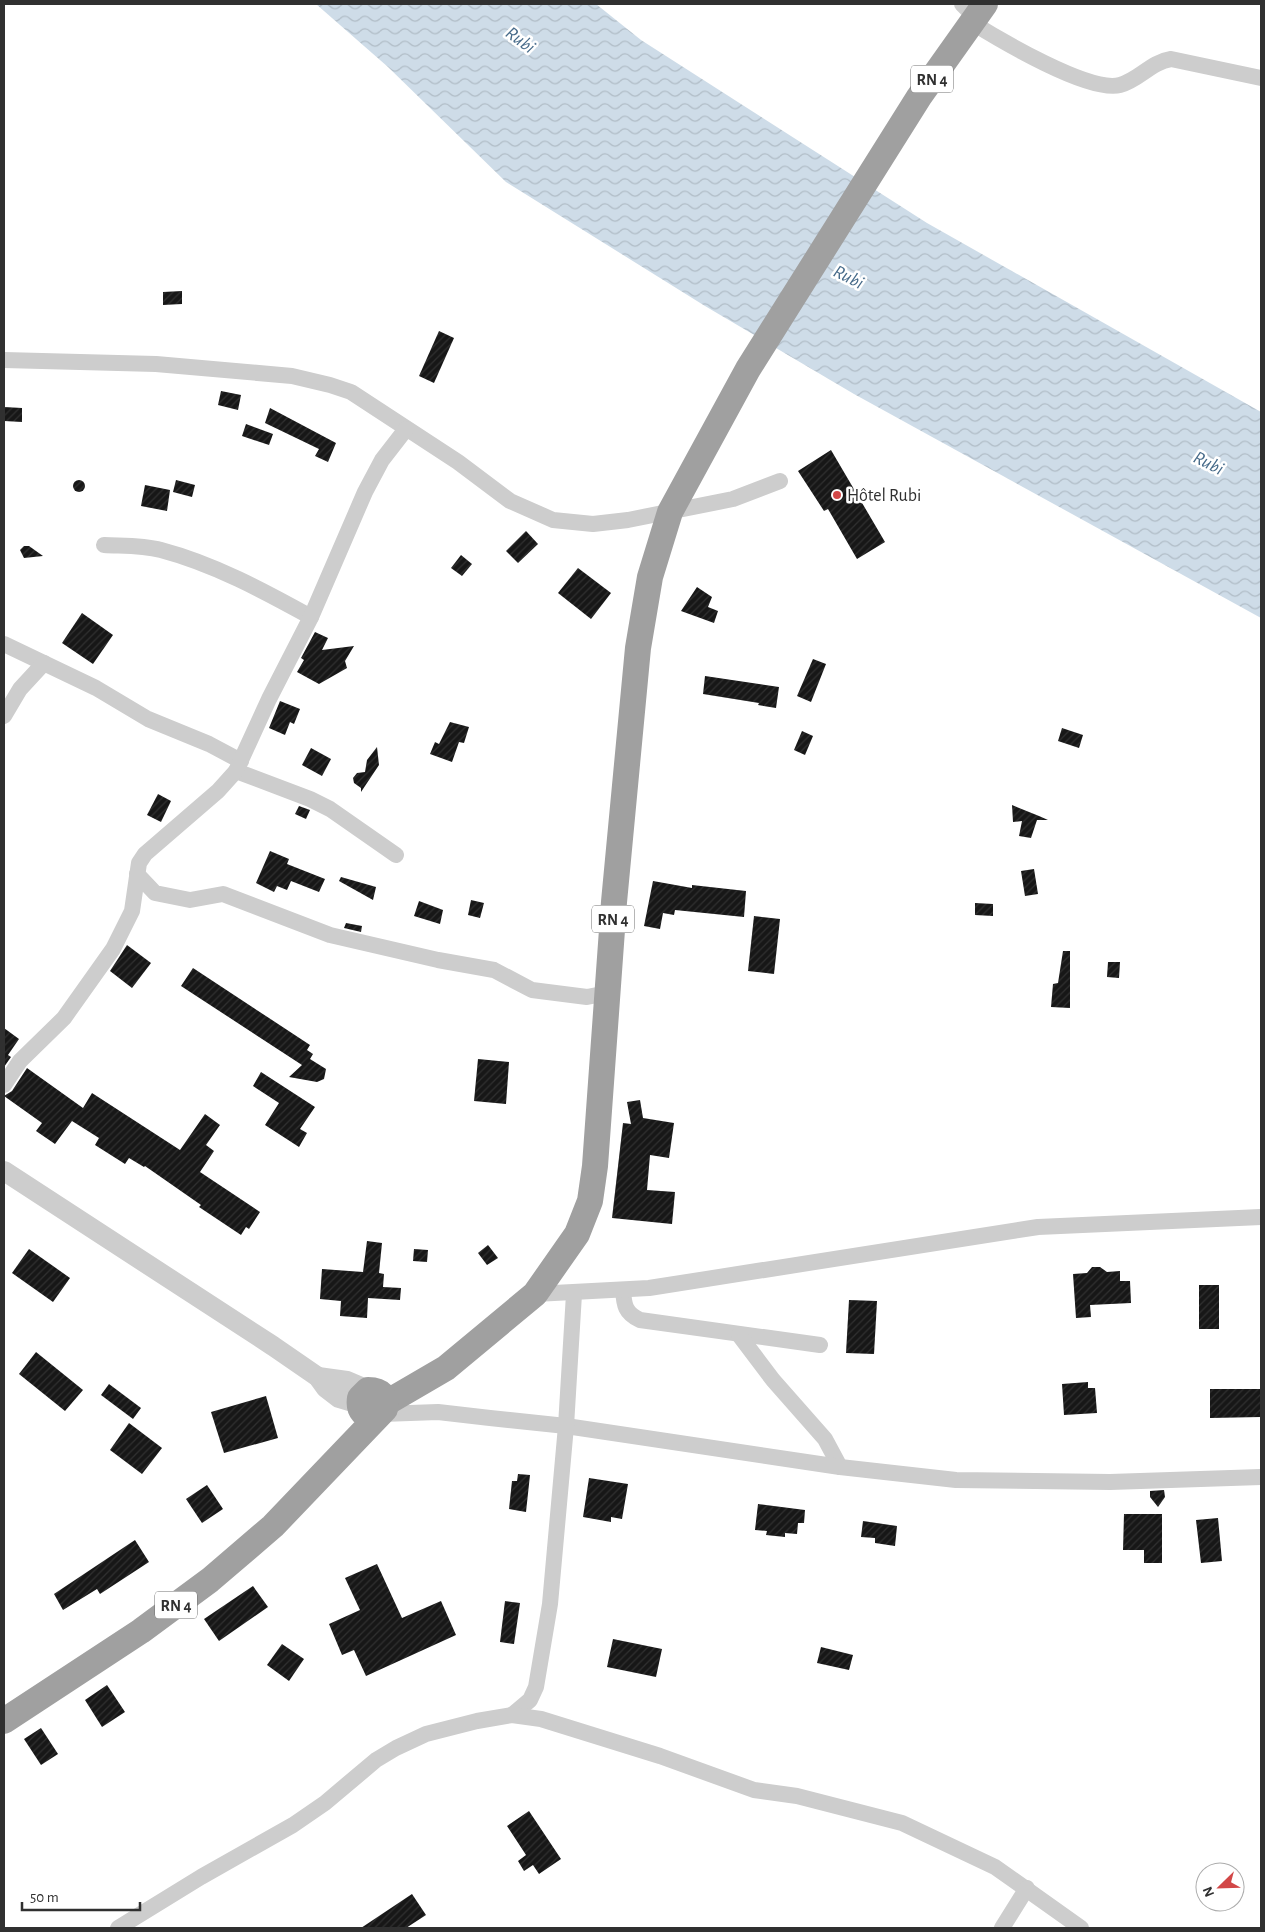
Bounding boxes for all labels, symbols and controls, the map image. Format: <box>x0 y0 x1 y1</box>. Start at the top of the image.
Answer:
water label: Rubi <box>502 23 538 57</box>
road number: RN 4 <box>911 66 953 92</box>
water label: Rubi <box>830 262 867 293</box>
water label: Rubi <box>1190 448 1227 479</box>
place label: Hôtel Rubi <box>847 487 921 505</box>
marker: Hôtel Rubi <box>831 489 843 501</box>
road number: RN 4 <box>592 906 634 932</box>
road number: RN 4 <box>155 1592 197 1618</box>
north arrow <box>1195 1862 1245 1912</box>
scale bar <box>22 1880 140 1912</box>
text: N <box>1201 1884 1217 1899</box>
text: 50 m <box>30 1890 59 1905</box>

